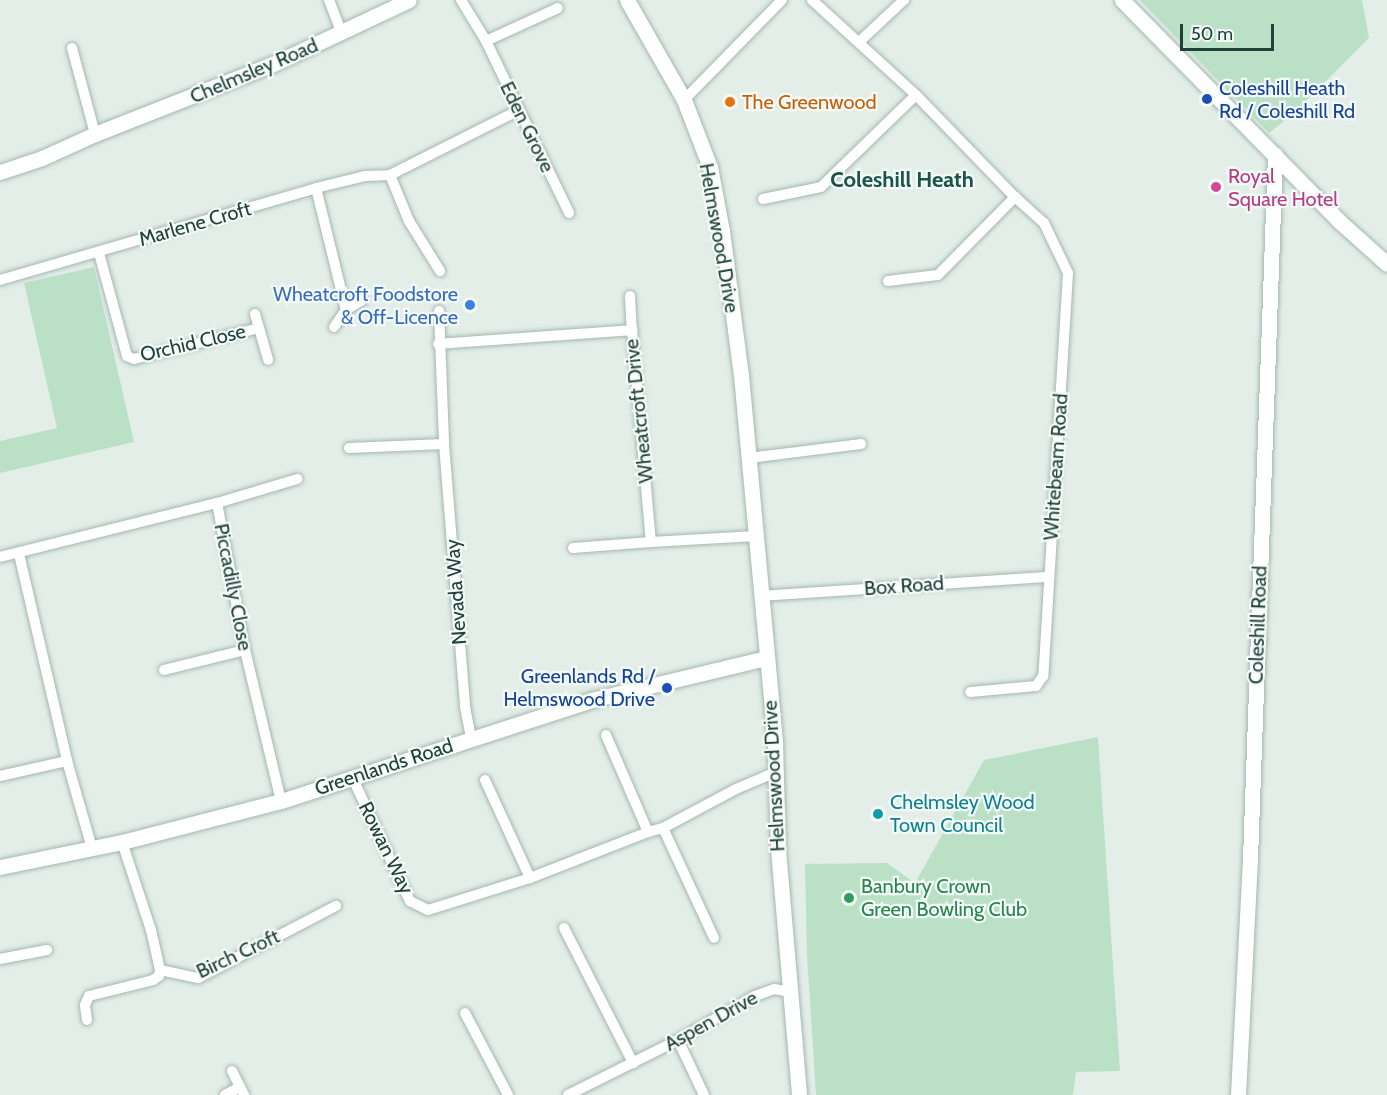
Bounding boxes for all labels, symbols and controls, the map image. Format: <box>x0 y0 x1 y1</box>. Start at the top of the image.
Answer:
scale bar <box>1183 12 1278 50</box>
text: 50 m <box>1191 23 1233 45</box>
street label: Chelmsley Road <box>186 33 322 109</box>
place label: Coleshill Heath Rd / Coleshill Rd <box>1219 76 1355 123</box>
street label: Eden Grove <box>495 78 559 176</box>
place label: The Greenwood <box>742 90 876 114</box>
marker: Coleshill Heath Rd / Coleshill Rd <box>1200 92 1214 106</box>
marker: The Greenwood <box>723 95 737 109</box>
street label: Helmswood Drive <box>694 161 744 315</box>
place label: Royal Square Hotel <box>1228 164 1338 211</box>
district label: Coleshill Heath <box>830 167 974 193</box>
marker: Royal Square Hotel <box>1209 180 1223 194</box>
street label: Marlene Croft <box>136 197 254 251</box>
place label: Wheatcroft Foodstore & Off-Licence <box>273 282 458 329</box>
marker: Wheatcroft Foodstore & Off-Licence <box>463 298 477 312</box>
street label: Orchid Close <box>138 319 248 367</box>
street label: Wheatcroft Drive <box>619 338 659 484</box>
street label: Whitebeam Road <box>1039 393 1073 541</box>
street label: Piccadilly Close <box>209 521 257 653</box>
street label: Nevada Way <box>440 538 472 646</box>
street label: Coleshill Road <box>1244 565 1272 685</box>
street label: Box Road <box>863 571 945 601</box>
place label: Greenlands Rd / Helmswood Drive <box>504 664 655 711</box>
marker: Greenlands Rd / Helmswood Drive <box>660 681 674 695</box>
street label: Helmswood Drive <box>758 700 790 852</box>
street label: Greenlands Road <box>312 733 456 801</box>
place label: Chelmsley Wood Town Council <box>890 790 1035 837</box>
street label: Rowan Way <box>353 798 419 898</box>
marker: Chelmsley Wood Town Council <box>871 807 885 821</box>
place label: Banbury Crown Green Bowling Club <box>861 874 1027 921</box>
marker: Banbury Crown Green Bowling Club <box>842 891 856 905</box>
street label: Birch Croft <box>193 924 283 984</box>
street label: Aspen Drive <box>660 986 762 1056</box>

